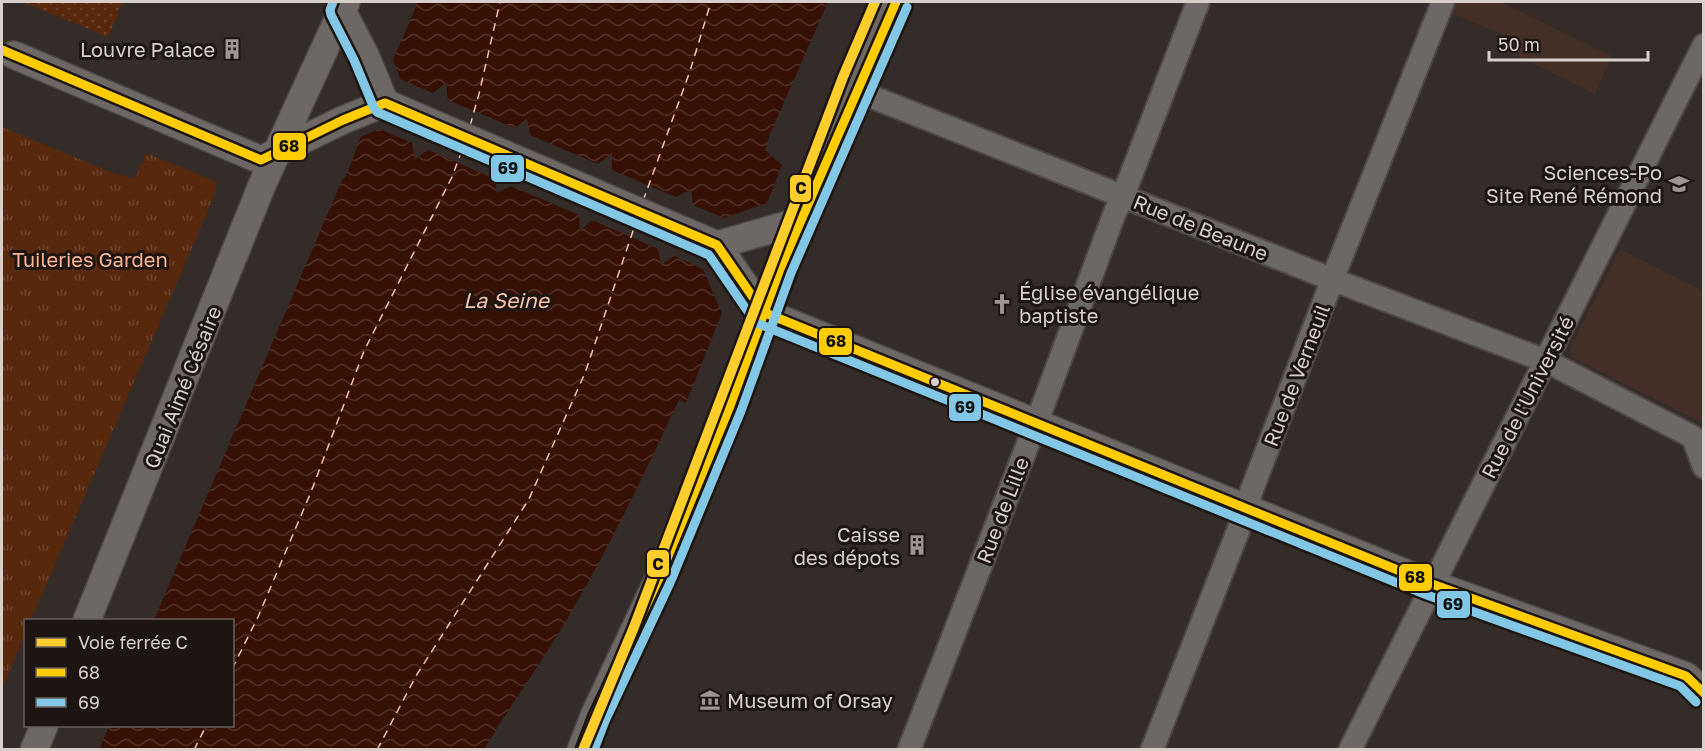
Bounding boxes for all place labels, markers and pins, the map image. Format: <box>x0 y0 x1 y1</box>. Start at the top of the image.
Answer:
place label: Louvre Palace <box>80 37 215 61</box>
building icon: Louvre Palace <box>220 37 244 61</box>
place label: Sciences-Po Site René Rémond <box>1486 160 1662 207</box>
school or university icon: Sciences-Po Site René Rémond <box>1667 172 1691 196</box>
place label: Église évangélique baptiste <box>1019 280 1199 327</box>
church icon: Église évangélique baptiste <box>990 292 1014 316</box>
unlabelled marker <box>929 376 941 388</box>
place label: Caisse des dépots <box>794 522 900 569</box>
building icon: Caisse des dépots <box>905 533 929 557</box>
museum icon: Museum of Orsay <box>698 688 722 712</box>
place label: Museum of Orsay <box>727 688 893 712</box>

